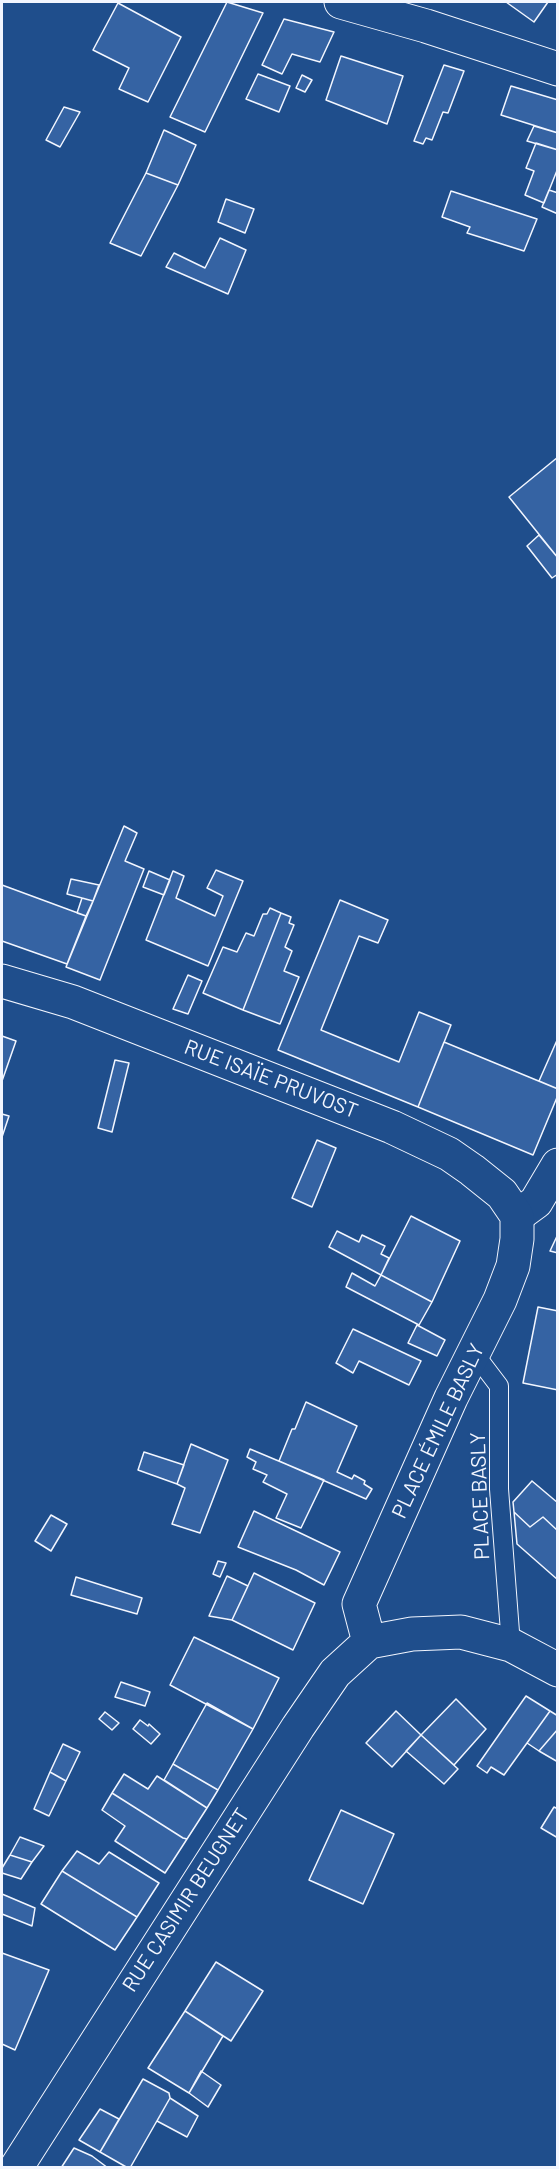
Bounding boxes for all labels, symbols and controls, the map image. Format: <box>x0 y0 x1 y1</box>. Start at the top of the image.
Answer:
street label: RUE ISAÏE PRUVOST <box>181 1034 361 1124</box>
street label: PLACE ÉMILE BASLY <box>386 1340 490 1522</box>
street label: PLACE BASLY <box>465 1432 495 1560</box>
street label: RUE CASIMIR BEUGNET <box>117 1803 255 1997</box>

